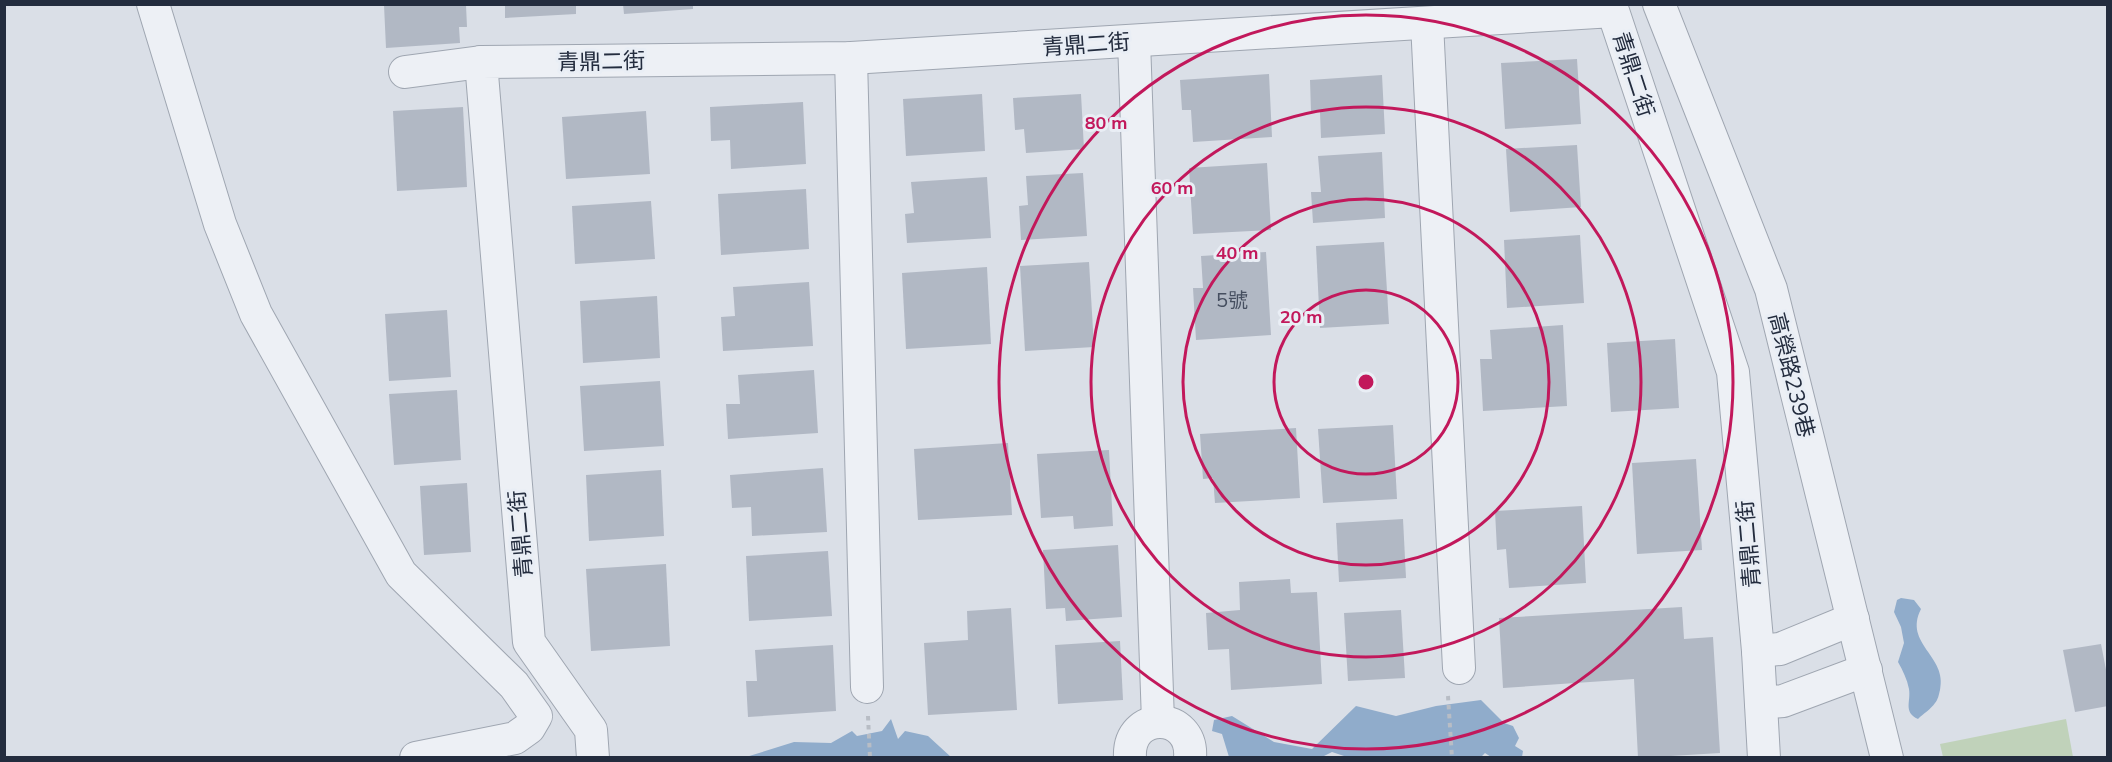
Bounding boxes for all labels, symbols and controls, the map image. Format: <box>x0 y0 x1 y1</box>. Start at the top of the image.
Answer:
street label: 青鼎二街 <box>1041 27 1131 61</box>
street label: 青鼎二街 <box>1607 28 1661 120</box>
street label: 青鼎二街 <box>557 46 645 76</box>
text: 80 m <box>1085 111 1127 134</box>
text: 60 m <box>1151 176 1193 199</box>
text: 40 m <box>1216 241 1258 264</box>
house number: 5號 <box>1216 287 1248 312</box>
text: 20 m <box>1280 305 1322 328</box>
street label: 高榮路239巷 <box>1763 310 1821 440</box>
centre of rings <box>1356 372 1376 392</box>
street label: 青鼎二街 <box>502 489 538 579</box>
street label: 青鼎二街 <box>1730 499 1766 589</box>

